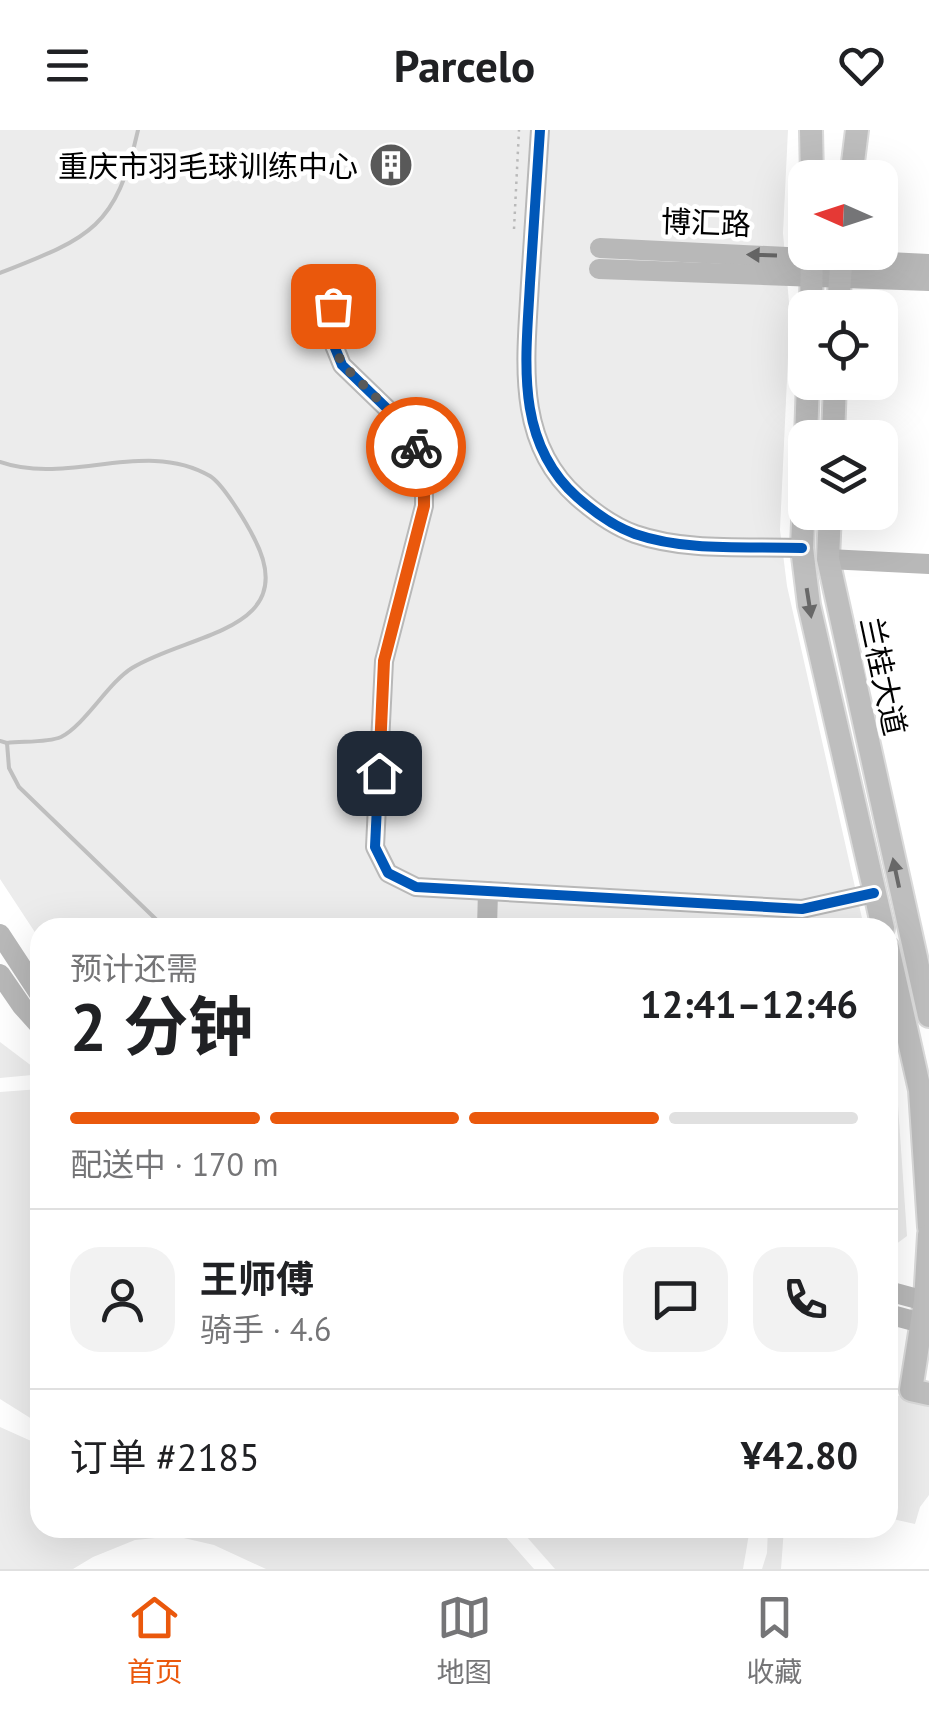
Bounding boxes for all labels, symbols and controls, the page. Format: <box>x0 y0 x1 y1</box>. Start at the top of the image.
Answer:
text: Parcelo <box>394 36 535 94</box>
icon: menu <box>40 38 95 93</box>
icon: heart <box>834 38 889 93</box>
building icon: 重庆市羽毛球训练中心 <box>368 142 414 188</box>
place label: 重庆市羽毛球训练中心 <box>58 146 358 185</box>
north arrow <box>788 160 898 270</box>
map controls <box>788 160 898 530</box>
street label: 博汇路 <box>660 201 752 243</box>
one-way arrow <box>745 247 777 263</box>
pin <box>291 264 376 349</box>
icon: bag <box>306 279 361 334</box>
button: locate <box>788 290 898 400</box>
courier <box>366 397 466 497</box>
icon: bike <box>389 420 444 475</box>
button: layers <box>788 420 898 530</box>
one-way arrow <box>802 588 817 620</box>
street label: 兰桂大道 <box>852 613 916 739</box>
pin <box>337 731 422 816</box>
icon: home <box>352 746 407 801</box>
one-way arrow <box>887 858 903 889</box>
text: 预计还需 <box>70 947 198 989</box>
text: 12:41–12:46 <box>640 979 858 1028</box>
text: 2 分钟 <box>70 984 253 1068</box>
text: 配送中 · 170 m <box>70 1143 278 1185</box>
button: person <box>70 1247 175 1352</box>
button: chat <box>623 1247 728 1352</box>
button: phone <box>753 1247 858 1352</box>
text: 王师傅 <box>200 1254 314 1303</box>
text: 骑手 · 4.6 <box>200 1308 331 1350</box>
text: ¥42.80 <box>741 1430 858 1479</box>
text: 订单 #2185 <box>70 1432 260 1481</box>
tab: 首页 <box>127 1590 183 1690</box>
tab: 地图 <box>436 1590 492 1690</box>
tab: 收藏 <box>746 1590 802 1690</box>

